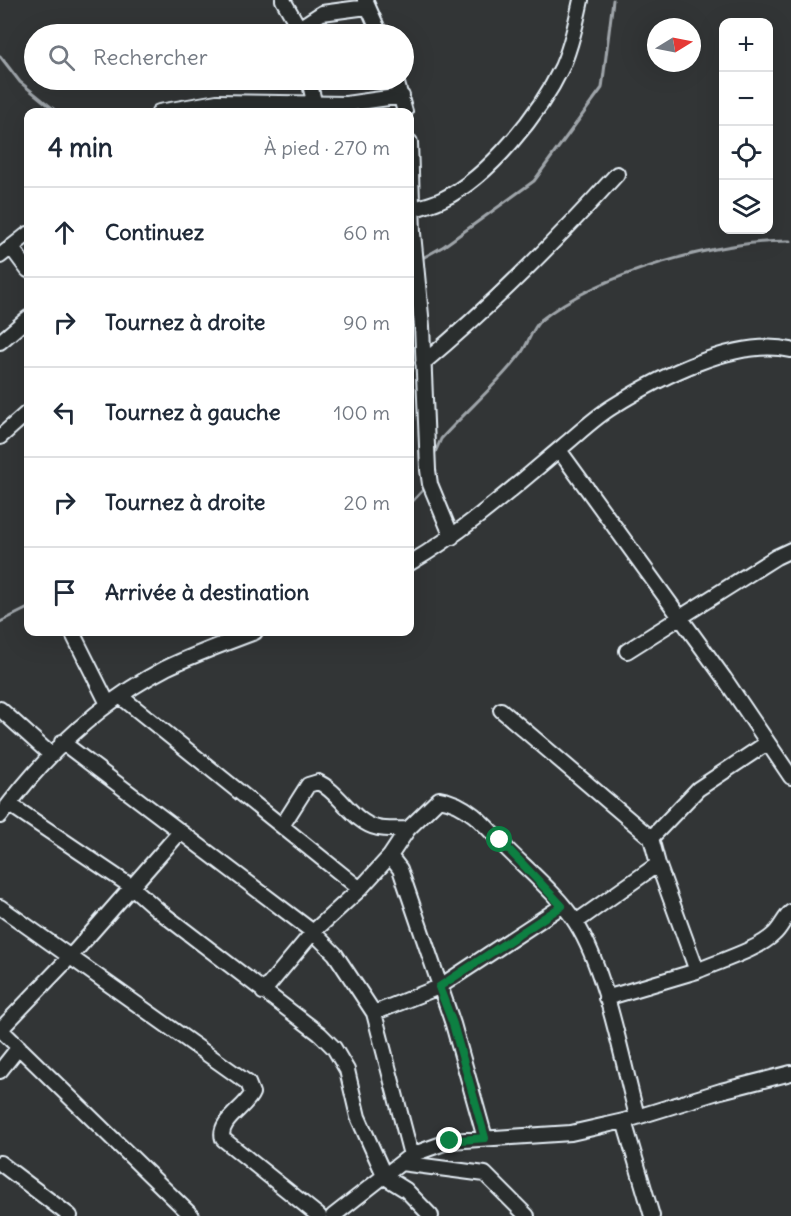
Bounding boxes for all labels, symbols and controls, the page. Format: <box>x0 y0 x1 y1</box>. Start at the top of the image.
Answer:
north arrow <box>647 18 701 72</box>
map controls <box>719 18 773 234</box>
button: + <box>719 18 773 72</box>
search box <box>24 24 414 90</box>
icon: search <box>45 41 78 74</box>
text: Rechercher <box>93 43 208 71</box>
button: − <box>719 72 773 126</box>
button: locate <box>719 126 773 180</box>
text: 4 min <box>48 131 113 164</box>
text: À pied · 270 m <box>264 135 390 160</box>
button: layers <box>719 180 773 234</box>
icon: ahead <box>48 216 81 249</box>
text: Continuez <box>105 218 204 246</box>
text: 60 m <box>343 220 390 245</box>
icon: right <box>48 306 81 339</box>
text: Tournez à droite <box>105 308 265 336</box>
text: 90 m <box>343 310 390 335</box>
icon: left <box>48 396 81 429</box>
text: Tournez à gauche <box>105 398 281 426</box>
text: 100 m <box>333 400 390 425</box>
icon: right <box>48 486 81 519</box>
text: Tournez à droite <box>105 488 265 516</box>
text: 20 m <box>344 490 390 515</box>
icon: arrive <box>48 576 81 609</box>
text: Arrivée à destination <box>105 578 309 606</box>
route start <box>486 826 512 852</box>
route end <box>436 1127 462 1153</box>

